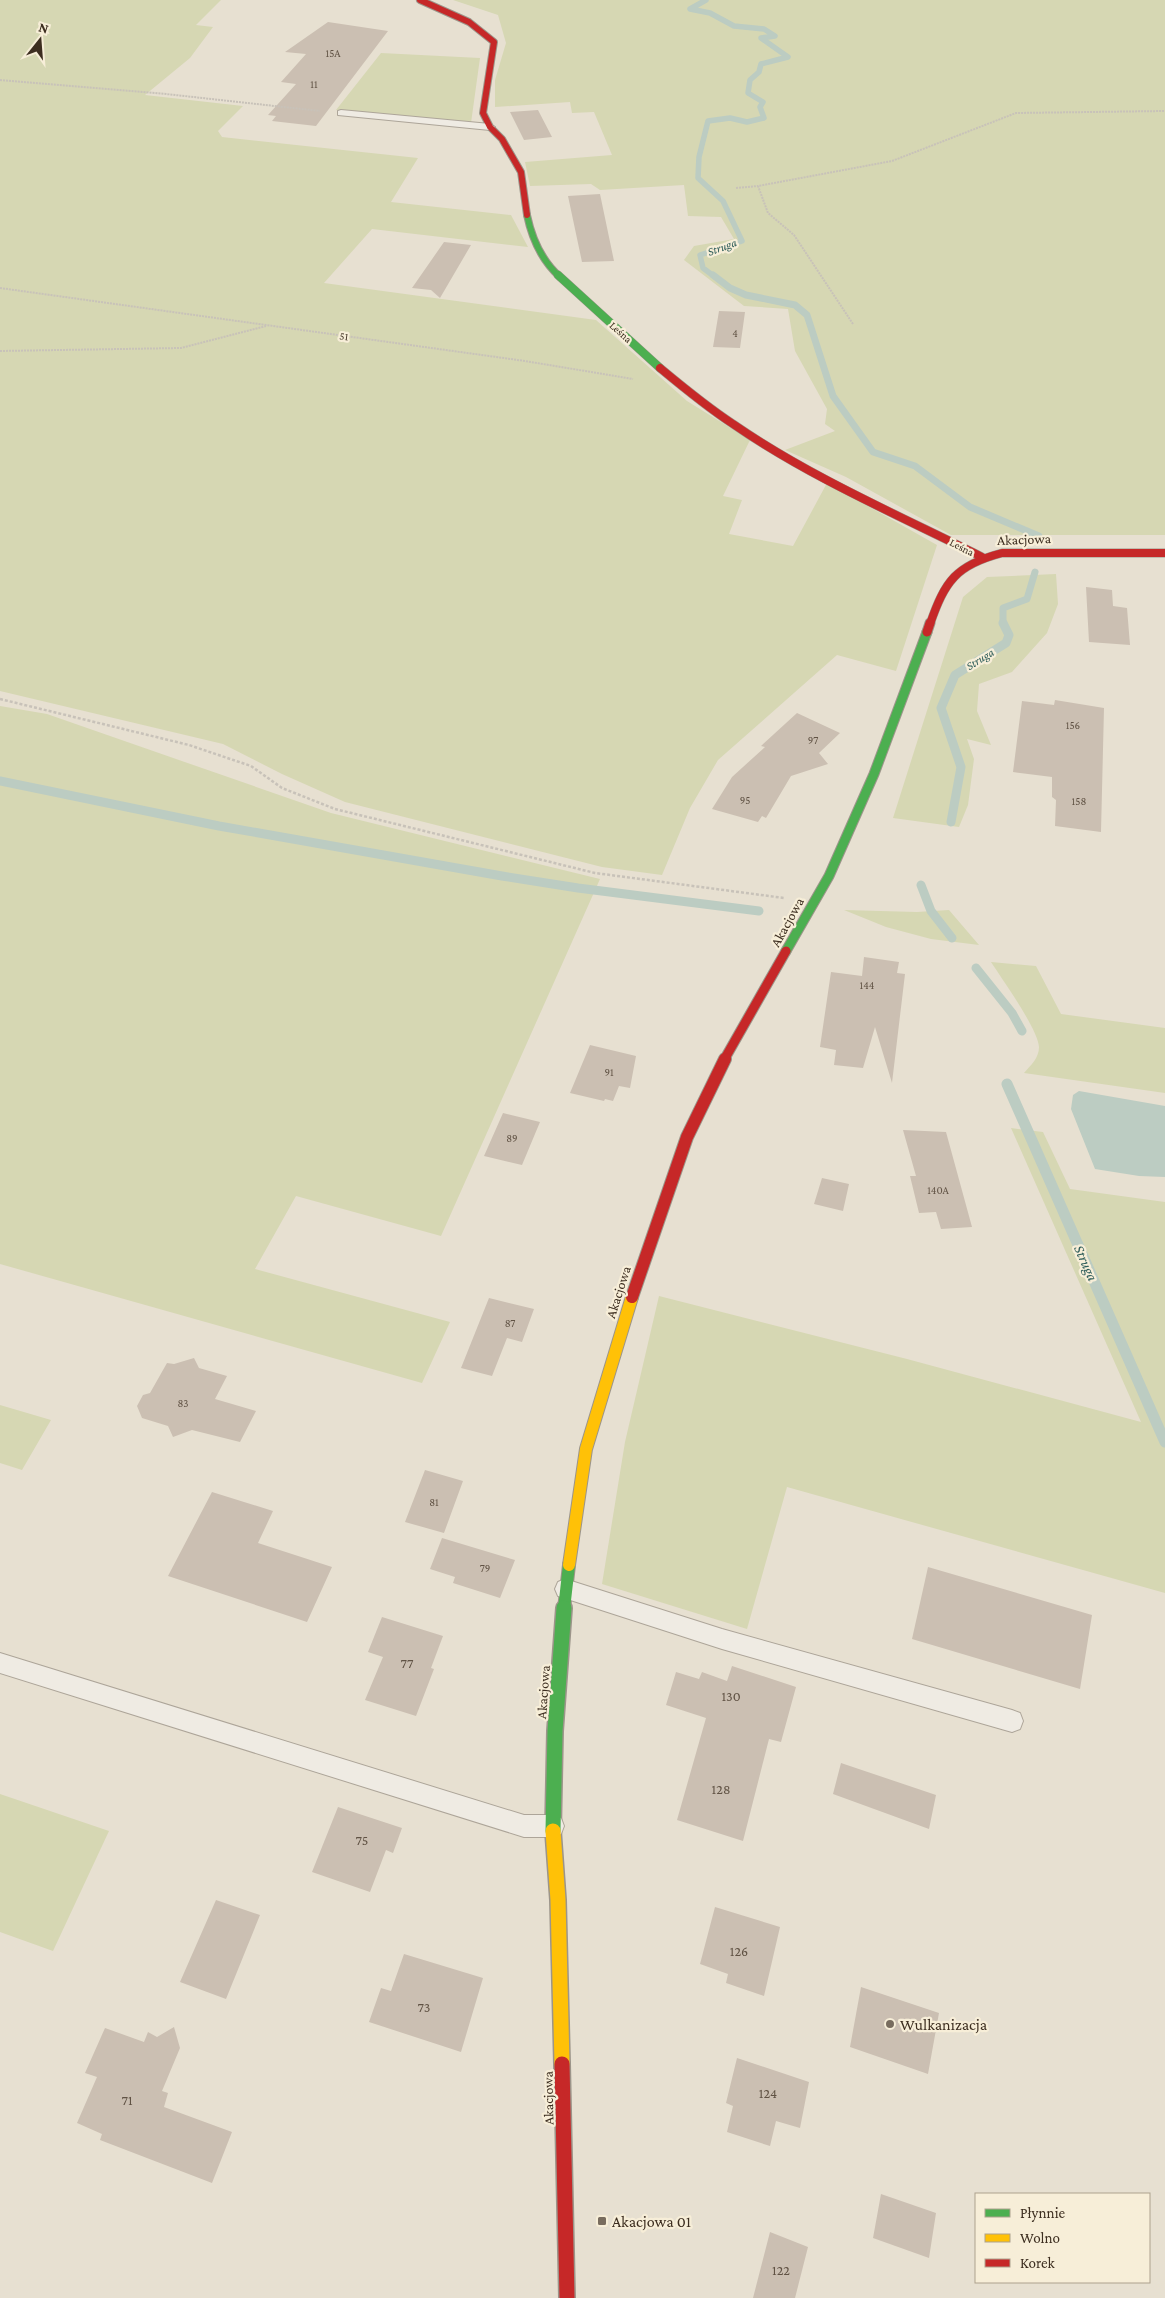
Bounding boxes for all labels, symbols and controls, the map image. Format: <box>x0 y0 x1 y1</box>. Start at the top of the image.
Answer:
north arrow <box>15 15 65 65</box>
text: N <box>37 19 51 37</box>
house number: 15A <box>326 47 341 59</box>
house number: 11 <box>310 78 318 90</box>
water label: Struga <box>705 235 739 259</box>
street label: Leśna <box>607 319 635 345</box>
house number: 4 <box>732 327 738 339</box>
street label: 51 <box>339 329 350 343</box>
street label: Akacjowa <box>997 530 1052 549</box>
street label: Leśna <box>948 536 976 558</box>
water label: Struga <box>963 645 997 673</box>
house number: 156 <box>1066 719 1080 731</box>
house number: 97 <box>808 734 818 746</box>
house number: 95 <box>740 794 750 806</box>
house number: 158 <box>1072 795 1086 807</box>
street label: Akacjowa <box>767 894 808 950</box>
house number: 144 <box>860 979 875 991</box>
house number: 91 <box>604 1066 614 1078</box>
house number: 89 <box>506 1132 518 1144</box>
house number: 140A <box>927 1184 950 1196</box>
water label: Struga <box>1070 1242 1101 1284</box>
street label: Akacjowa <box>602 1263 635 1320</box>
house number: 87 <box>505 1317 515 1329</box>
house number: 83 <box>178 1397 188 1409</box>
house number: 81 <box>429 1496 439 1508</box>
house number: 79 <box>480 1562 490 1574</box>
house number: 77 <box>401 1655 414 1671</box>
street label: Akacjowa <box>533 1664 554 1720</box>
house number: 130 <box>721 1688 741 1704</box>
house number: 128 <box>712 1781 730 1797</box>
house number: 75 <box>356 1832 368 1848</box>
house number: 126 <box>730 1943 748 1959</box>
house number: 73 <box>418 1999 430 2015</box>
place label: Wulkanizacja <box>900 2016 988 2034</box>
marker: Wulkanizacja <box>884 2018 896 2030</box>
street label: Akacjowa <box>540 2070 557 2125</box>
house number: 124 <box>759 2085 777 2101</box>
house number: 71 <box>121 2092 133 2108</box>
legend <box>975 2193 1150 2283</box>
text: Płynnie <box>1020 2205 1066 2222</box>
place label: Akacjowa 01 <box>612 2213 691 2231</box>
marker: Akacjowa 01 <box>596 2215 608 2227</box>
text: Wolno <box>1020 2230 1060 2246</box>
text: Korek <box>1020 2255 1055 2271</box>
house number: 122 <box>772 2262 790 2278</box>

